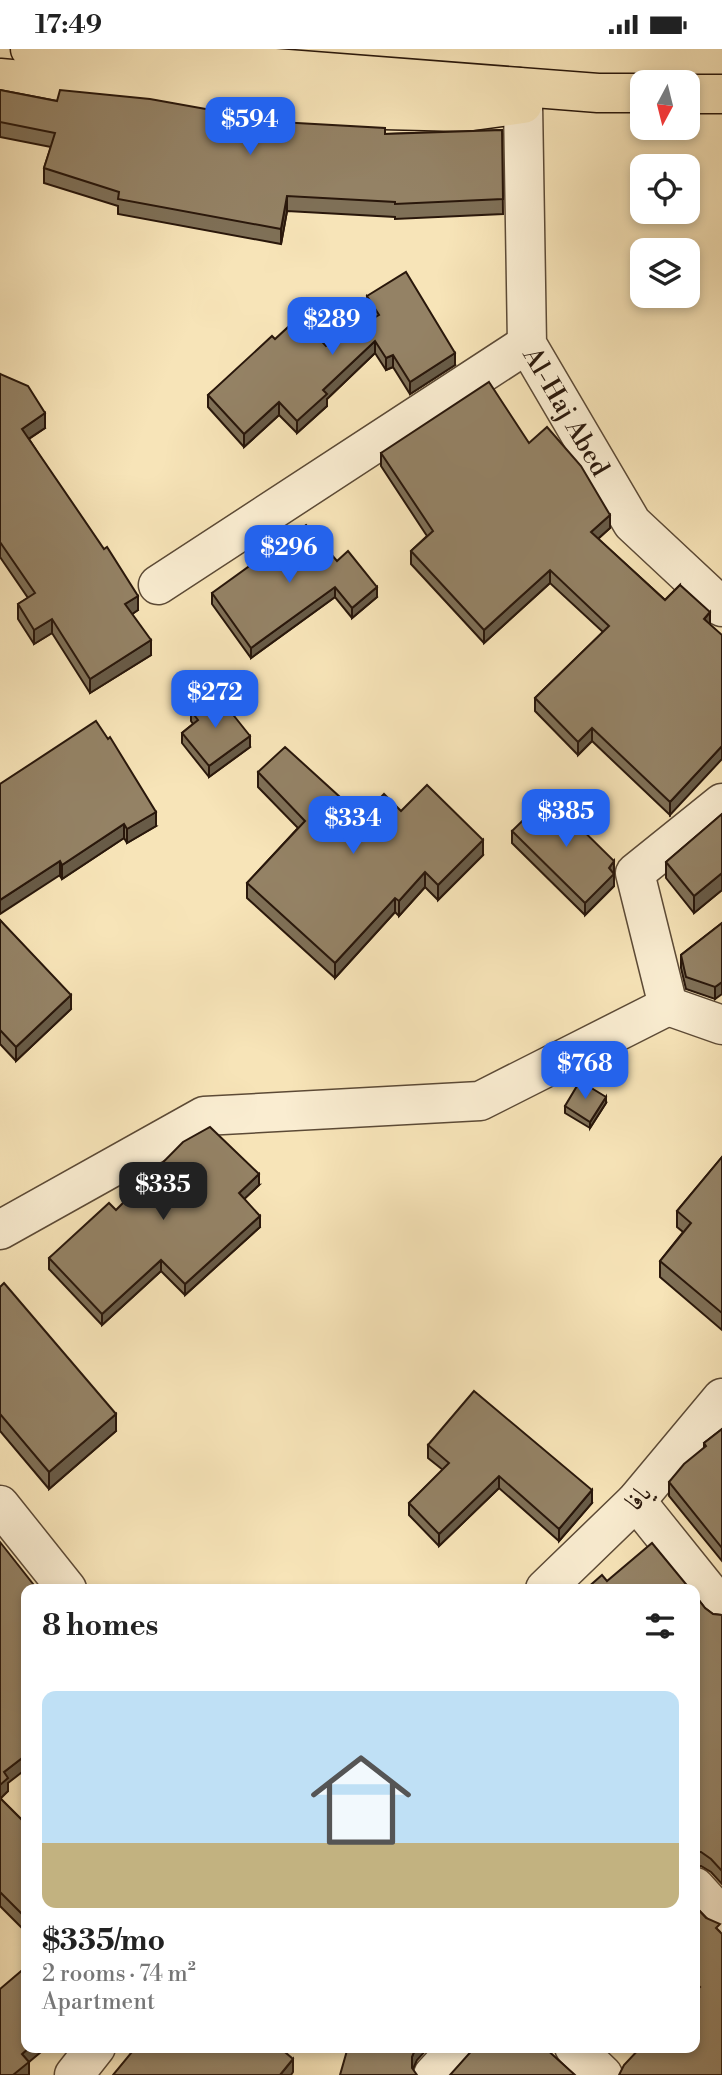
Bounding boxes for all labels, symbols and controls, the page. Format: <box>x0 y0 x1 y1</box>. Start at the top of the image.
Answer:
text: 17:49 <box>35 9 102 41</box>
north arrow <box>630 70 700 140</box>
map controls <box>630 70 700 308</box>
pin: $594 <box>209 97 291 157</box>
text: $594 <box>221 106 279 134</box>
button: locate <box>630 154 700 224</box>
button: layers <box>630 238 700 308</box>
pin: $289 <box>291 297 373 357</box>
text: $289 <box>303 306 361 334</box>
street label: Al-Haj Abed <box>515 341 616 482</box>
pin: $296 <box>248 525 330 585</box>
text: $296 <box>260 534 318 562</box>
pin: $272 <box>174 671 256 730</box>
text: $272 <box>187 679 243 707</box>
pin: $385 <box>525 789 607 849</box>
pin: $334 <box>312 797 394 856</box>
text: $385 <box>538 798 594 826</box>
text: $334 <box>324 805 382 833</box>
pin: $768 <box>544 1041 626 1101</box>
text: $768 <box>557 1050 613 1078</box>
pin: $335 <box>122 1163 204 1222</box>
text: $335 <box>135 1171 191 1199</box>
street label: يافا <box>619 1476 660 1517</box>
text: 8 homes <box>42 1607 158 1645</box>
icon: filters <box>641 1607 679 1645</box>
icon: home <box>298 1737 424 1863</box>
text: $335/mo <box>42 1922 165 1960</box>
text: 2 rooms · 74 m² <box>42 1960 196 1988</box>
text: Apartment <box>42 1988 155 2016</box>

